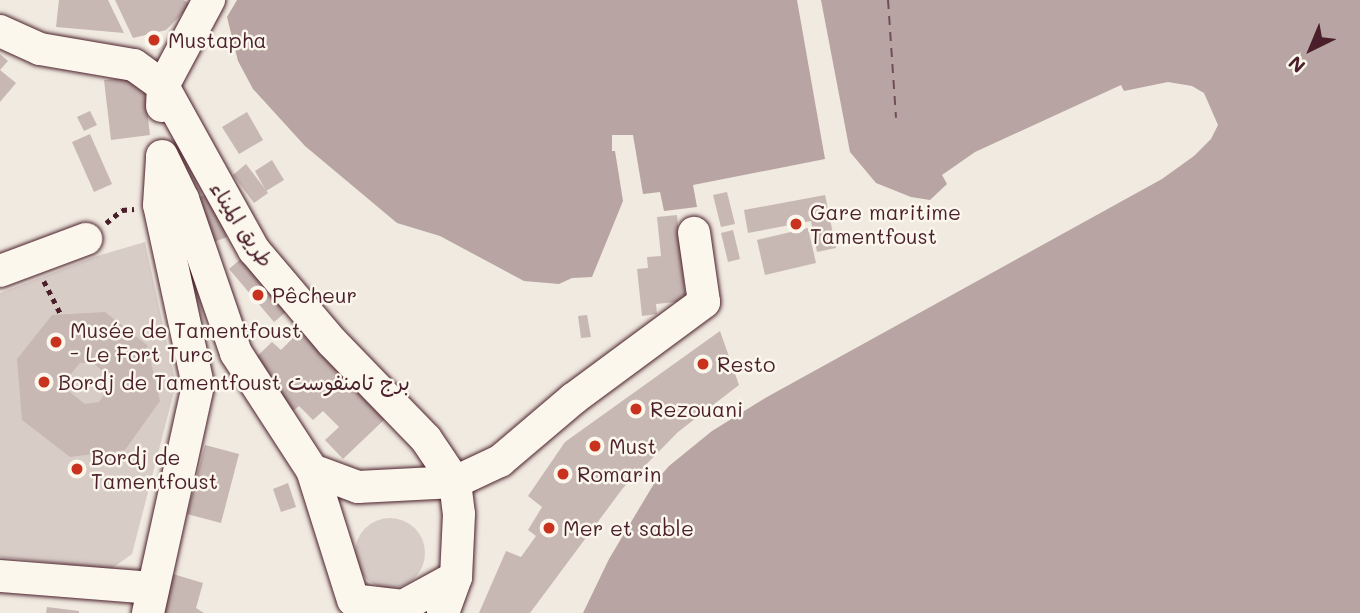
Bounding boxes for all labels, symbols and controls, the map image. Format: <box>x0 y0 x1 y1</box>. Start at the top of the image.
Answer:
north arrow <box>1276 14 1346 84</box>
place label: Mustapha <box>168 27 267 53</box>
marker: Mustapha <box>146 32 162 48</box>
text: N <box>1283 51 1310 79</box>
street label: طريق الميناء <box>205 176 279 272</box>
place label: Gare maritime Tamentfoust <box>810 199 961 249</box>
marker: Gare maritime Tamentfoust <box>788 216 804 232</box>
place label: Pêcheur <box>272 282 357 308</box>
marker: Pêcheur <box>250 287 266 303</box>
place label: Musée de Tamentfoust - Le Fort Turc <box>70 317 301 367</box>
marker: Musée de Tamentfoust - Le Fort Turc <box>48 334 64 350</box>
place label: Resto <box>717 351 775 377</box>
marker: Resto <box>695 356 711 372</box>
place label: Bordj de Tamentfoust برج تامنفوست <box>58 369 410 395</box>
marker: Bordj de Tamentfoust برج تامنفوست <box>36 374 52 390</box>
place label: Rezouani <box>650 396 743 422</box>
marker: Rezouani <box>628 401 644 417</box>
place label: Must <box>609 433 657 459</box>
marker: Must <box>587 438 603 454</box>
place label: Bordj de Tamentfoust <box>91 444 218 494</box>
marker: Bordj de Tamentfoust <box>69 461 85 477</box>
place label: Romarin <box>577 461 661 487</box>
marker: Romarin <box>555 466 571 482</box>
place label: Mer et sable <box>563 515 694 541</box>
marker: Mer et sable <box>541 520 557 536</box>

